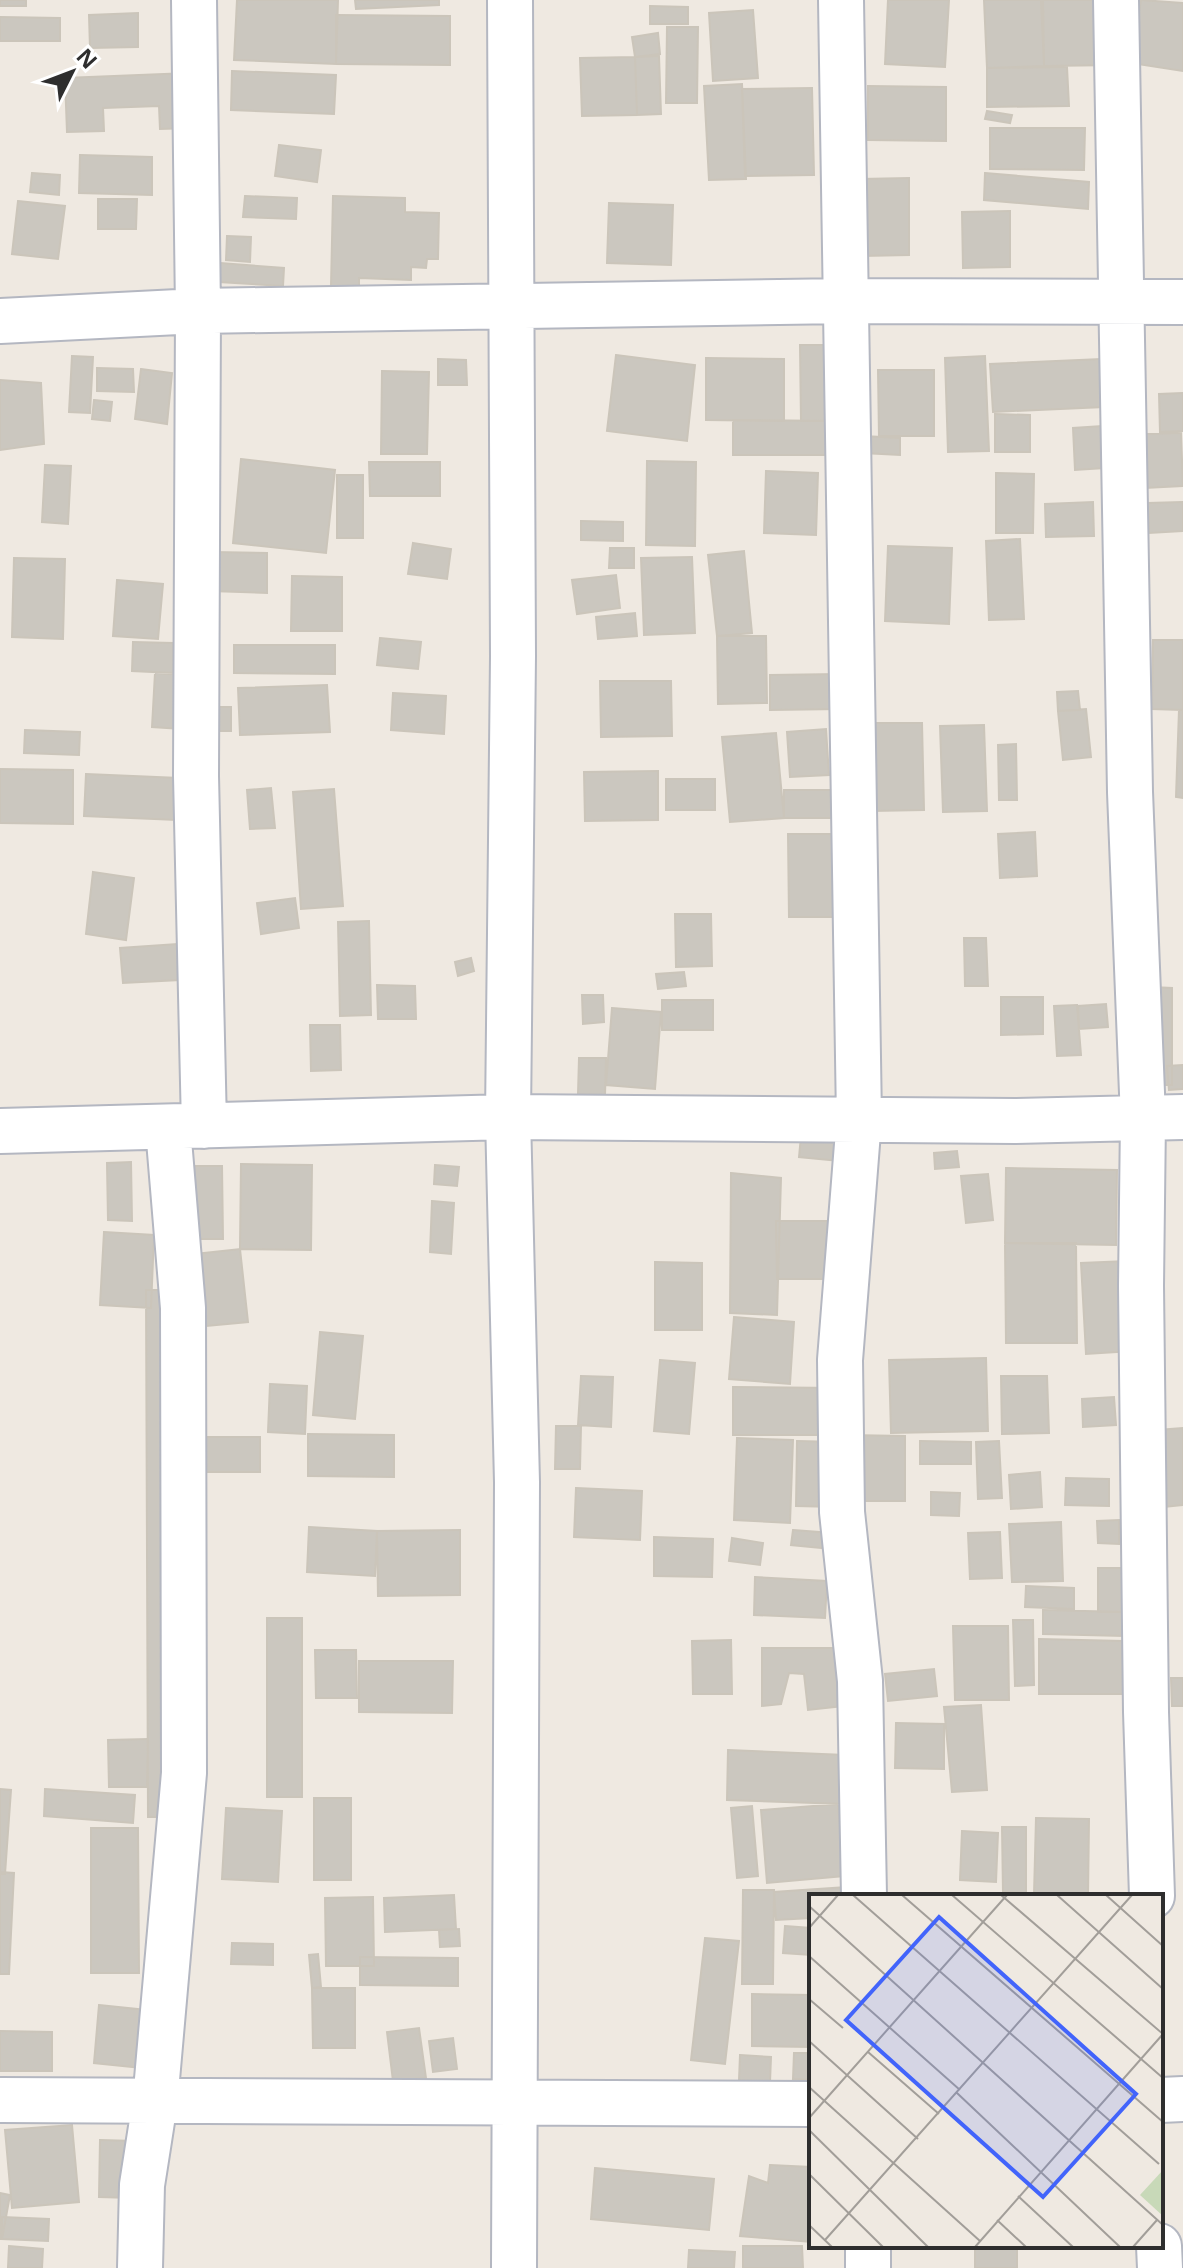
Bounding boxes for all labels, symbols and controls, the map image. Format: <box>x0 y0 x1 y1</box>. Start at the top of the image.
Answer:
north arrow <box>32 32 112 112</box>
text: N <box>70 41 105 75</box>
inset map <box>809 1894 1163 2248</box>

